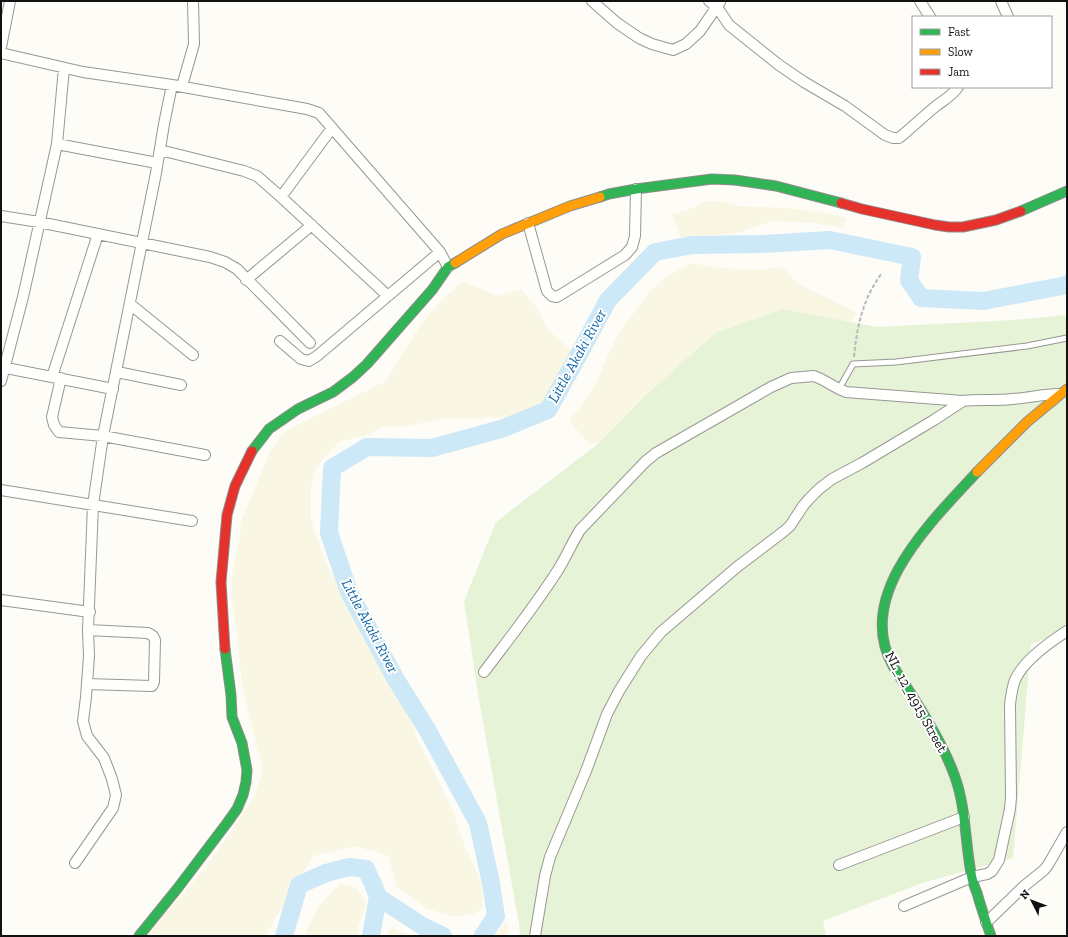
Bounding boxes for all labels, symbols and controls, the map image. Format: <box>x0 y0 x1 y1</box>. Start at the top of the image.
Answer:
legend <box>912 16 1052 88</box>
text: Fast <box>948 25 971 39</box>
text: Slow <box>948 45 974 59</box>
text: Jam <box>948 65 970 79</box>
water label: Little Akaki River <box>544 306 610 406</box>
water label: Little Akaki River <box>338 576 403 677</box>
street label: NL_12_4915 Street <box>881 648 951 756</box>
north arrow <box>1012 881 1052 921</box>
text: N <box>1017 887 1033 902</box>

